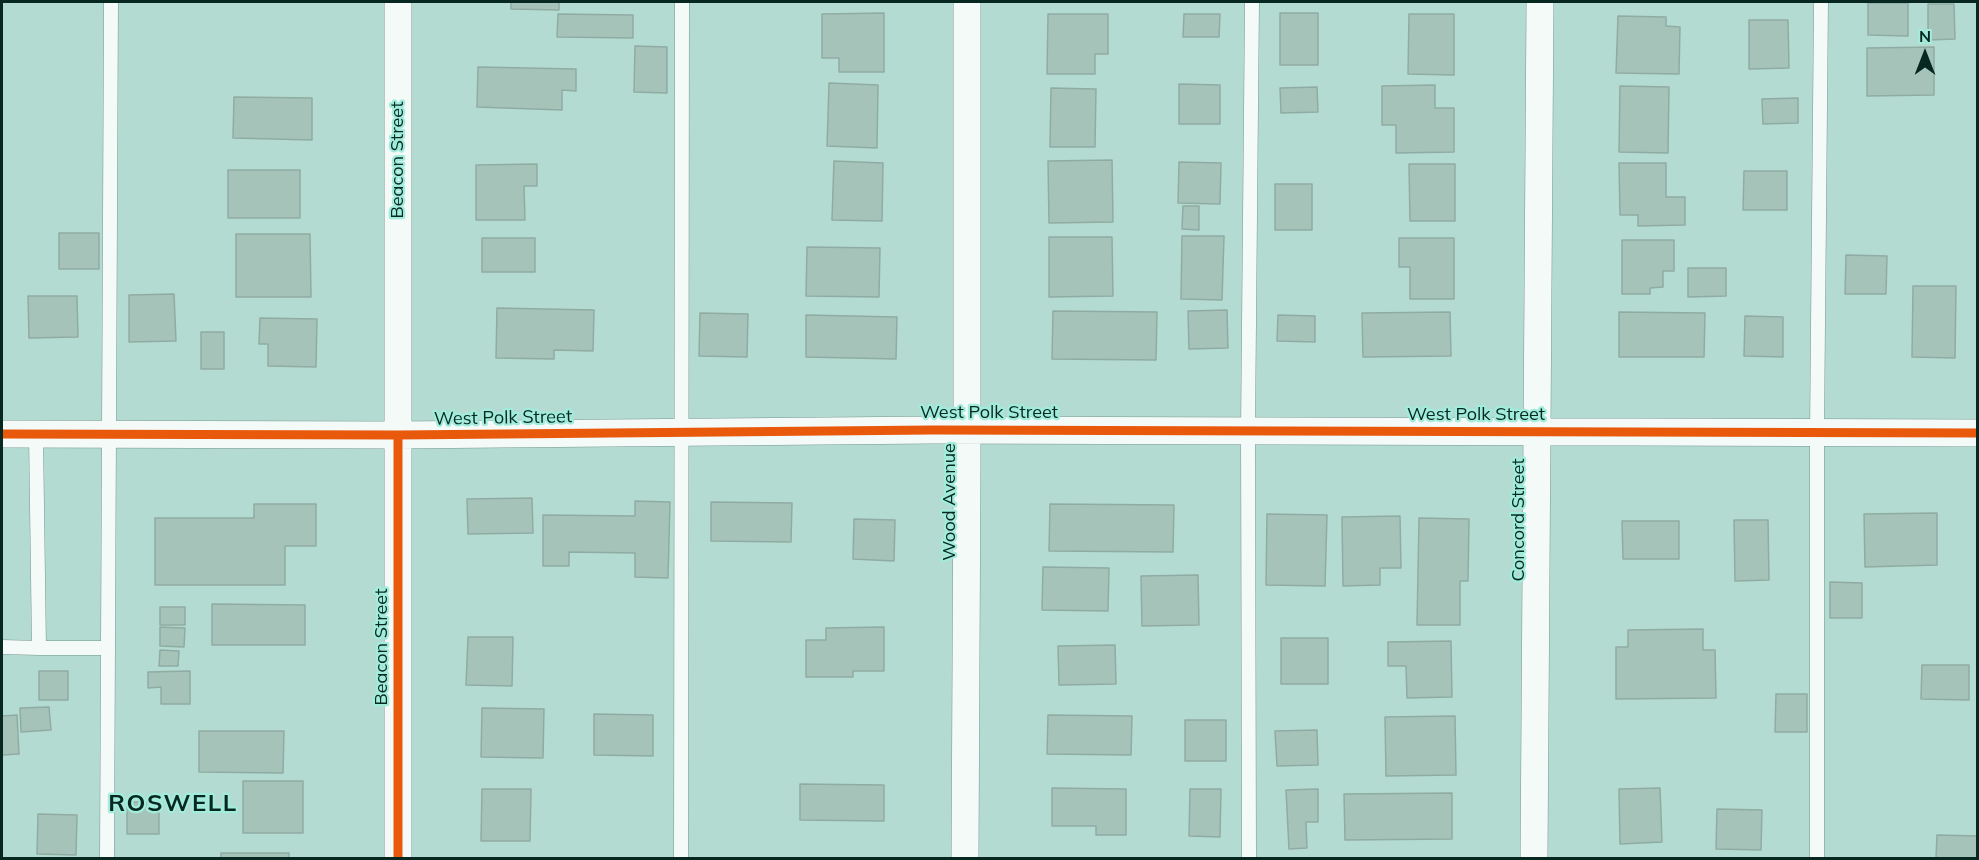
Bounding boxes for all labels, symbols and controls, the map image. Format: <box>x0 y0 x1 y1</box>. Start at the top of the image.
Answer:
north arrow <box>1895 24 1955 84</box>
text: N <box>1919 26 1931 46</box>
street label: Beacon Street <box>387 102 409 218</box>
street label: West Polk Street <box>920 402 1058 424</box>
street label: West Polk Street <box>1407 404 1545 426</box>
street label: West Polk Street <box>434 406 572 430</box>
street label: Wood Avenue <box>939 443 961 561</box>
street label: Concord Street <box>1508 458 1530 582</box>
street label: Beacon Street <box>371 589 393 705</box>
district label: ROSWELL <box>108 790 238 818</box>

